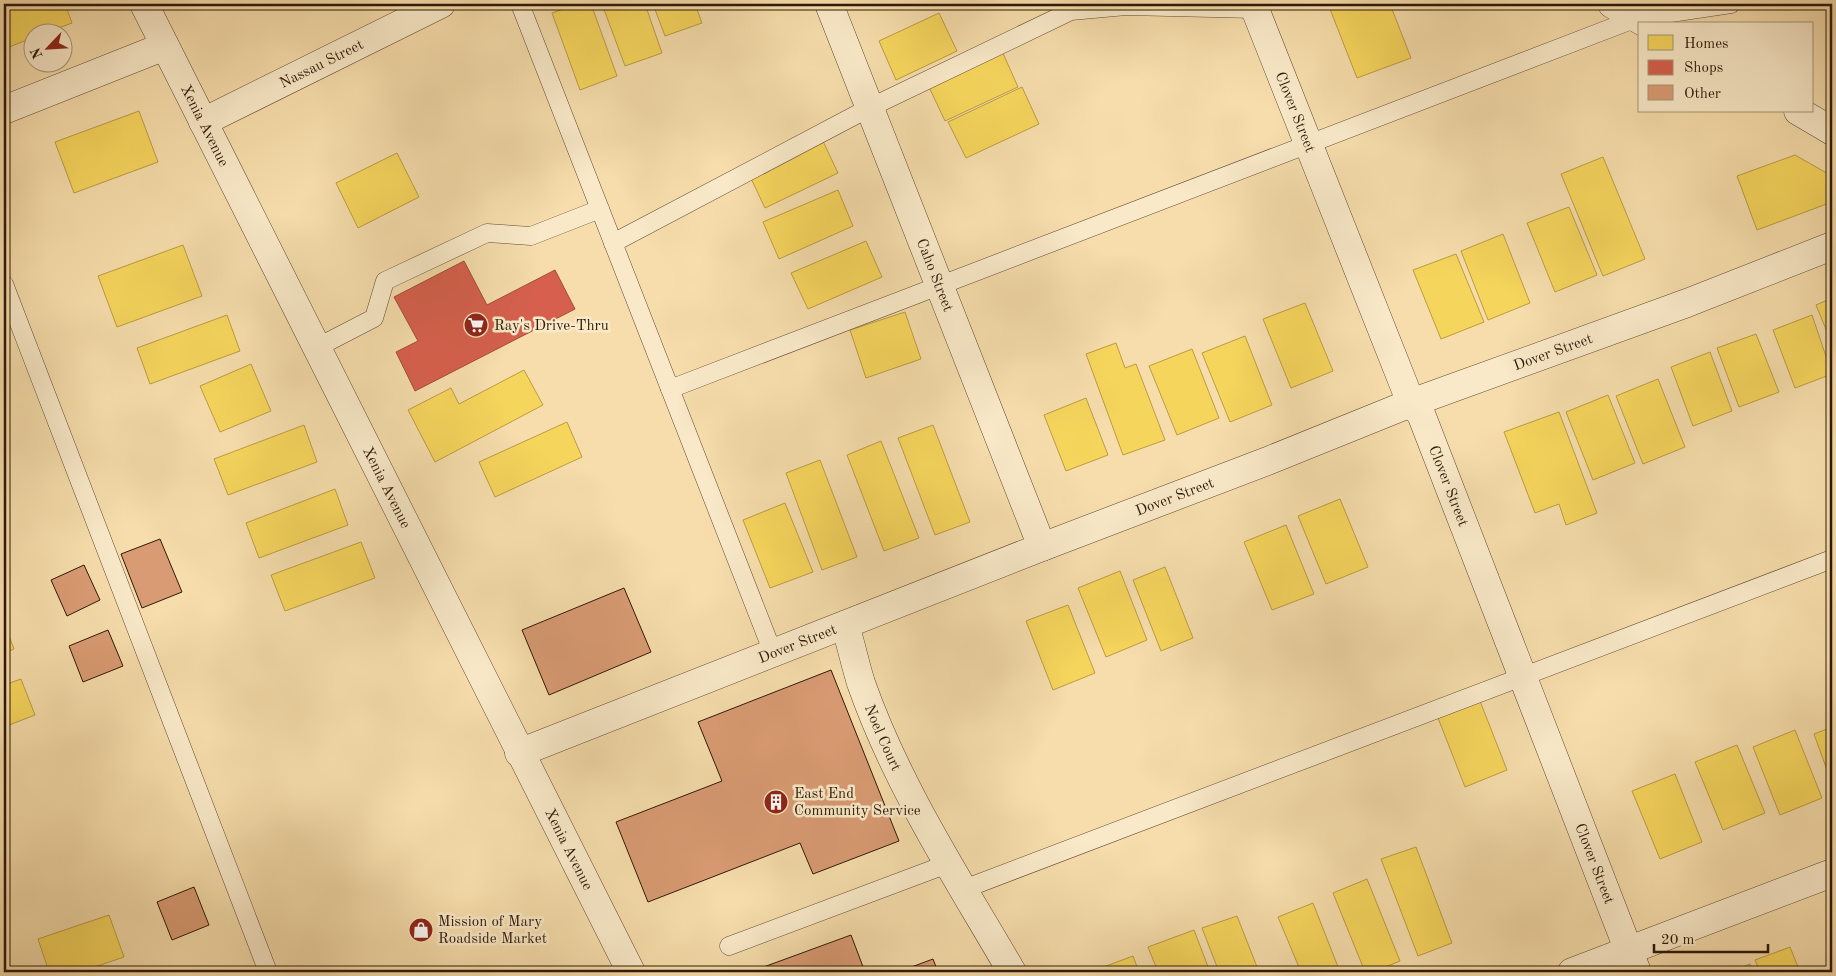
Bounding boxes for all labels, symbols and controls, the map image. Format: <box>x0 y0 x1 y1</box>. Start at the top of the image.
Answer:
north arrow <box>22 22 72 72</box>
legend <box>1638 22 1814 112</box>
text: Homes <box>1684 37 1729 52</box>
street label: Nassau Street <box>278 38 366 92</box>
text: N <box>28 45 46 61</box>
text: Shops <box>1684 61 1723 76</box>
street label: Clover Street <box>1272 70 1317 155</box>
street label: Xenia Avenue <box>177 83 231 169</box>
text: Other <box>1684 87 1721 102</box>
street label: Caho Street <box>913 237 955 314</box>
supermarket icon: Ray's Drive-Thru <box>463 312 489 338</box>
place label: Ray's Drive-Thru <box>494 319 609 334</box>
street label: Dover Street <box>1512 332 1595 374</box>
street label: Clover Street <box>1425 444 1470 529</box>
street label: Xenia Avenue <box>359 445 413 531</box>
street label: Dover Street <box>1134 476 1216 520</box>
street label: Dover Street <box>756 623 839 667</box>
street label: Noel Court <box>861 703 903 774</box>
place label: East End Community Service <box>794 787 921 819</box>
building icon: East End Community Service <box>763 789 789 815</box>
street label: Xenia Avenue <box>541 807 595 893</box>
street label: Clover Street <box>1571 822 1616 906</box>
place label: Mission of Mary Roadside Market <box>438 915 547 947</box>
shop icon: Mission of Mary Roadside Market <box>408 917 434 943</box>
scale bar <box>1654 921 1767 953</box>
text: 20 m <box>1661 933 1695 948</box>

